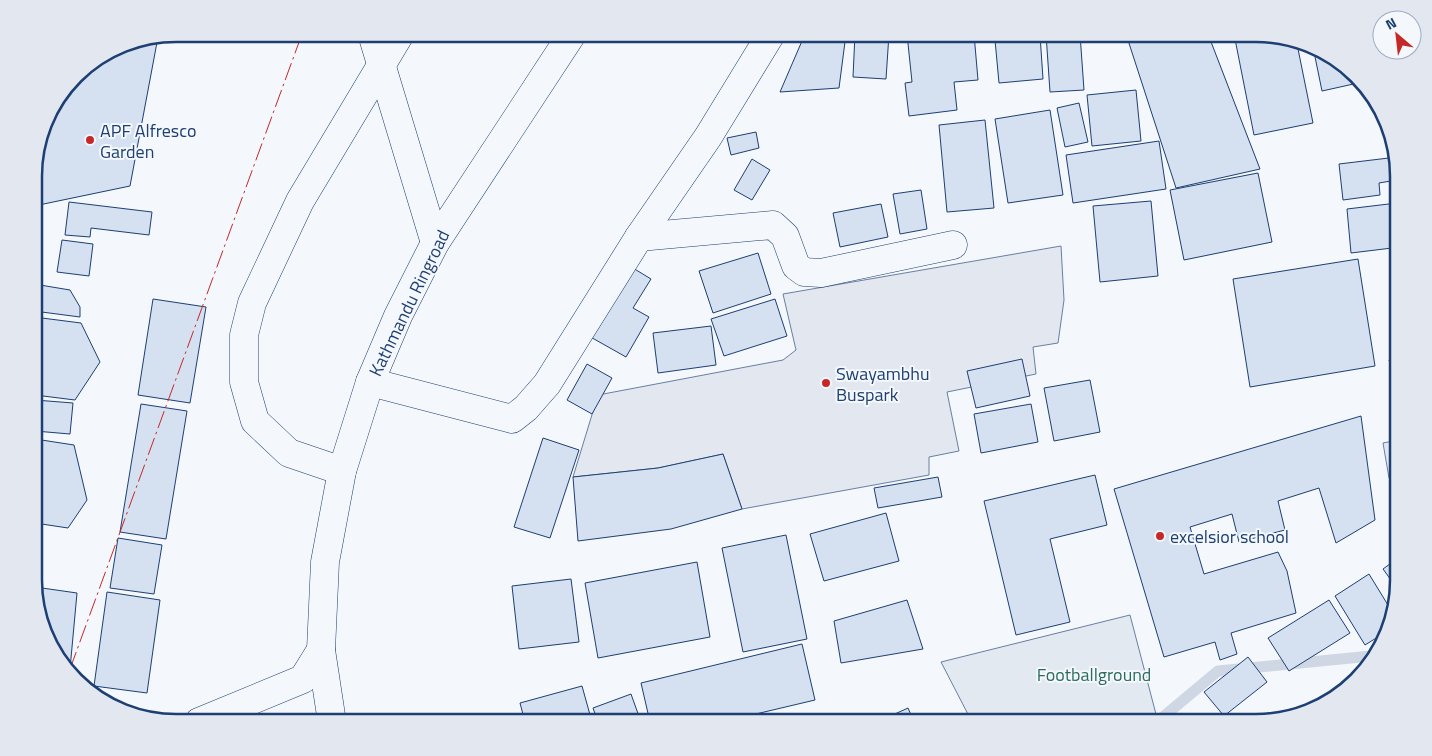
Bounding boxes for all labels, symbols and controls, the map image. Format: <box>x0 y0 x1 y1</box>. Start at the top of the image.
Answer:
north arrow <box>1372 10 1422 60</box>
text: N <box>1381 12 1400 35</box>
place label: APF Alfresco Garden <box>100 117 196 165</box>
marker: APF Alfresco Garden <box>84 134 96 146</box>
street label: Kathmandu Ringroad <box>362 225 456 381</box>
place label: Swayambhu Buspark <box>836 360 929 408</box>
marker: Swayambhu Buspark <box>820 377 832 389</box>
place label: excelsior school <box>1170 523 1289 550</box>
marker: excelsior school <box>1154 530 1166 542</box>
park label: Footballground <box>1037 661 1151 688</box>

